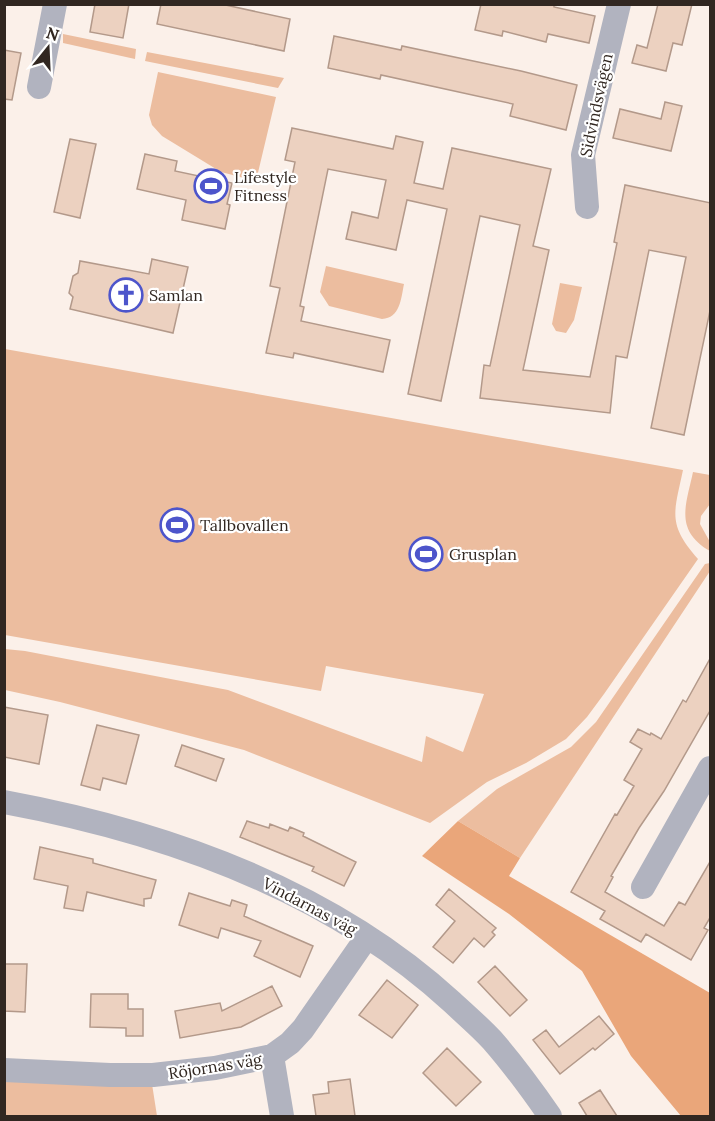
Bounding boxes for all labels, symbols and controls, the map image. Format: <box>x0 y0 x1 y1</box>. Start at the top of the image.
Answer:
north arrow <box>18 18 78 78</box>
text: N <box>44 22 62 45</box>
street label: Sidvindsvägen <box>575 51 617 159</box>
place label: Lifestyle Fitness <box>234 167 297 205</box>
sports icon: Lifestyle Fitness <box>193 168 229 204</box>
church icon: Samlan <box>108 277 144 313</box>
place label: Samlan <box>149 285 203 305</box>
sports icon: Tallbovallen <box>159 507 195 543</box>
place label: Tallbovallen <box>200 515 289 535</box>
sports icon: Grusplan <box>408 536 444 572</box>
place label: Grusplan <box>449 544 517 564</box>
street label: Vindarnas väg <box>259 872 362 940</box>
street label: Röjornas väg <box>167 1049 264 1083</box>

